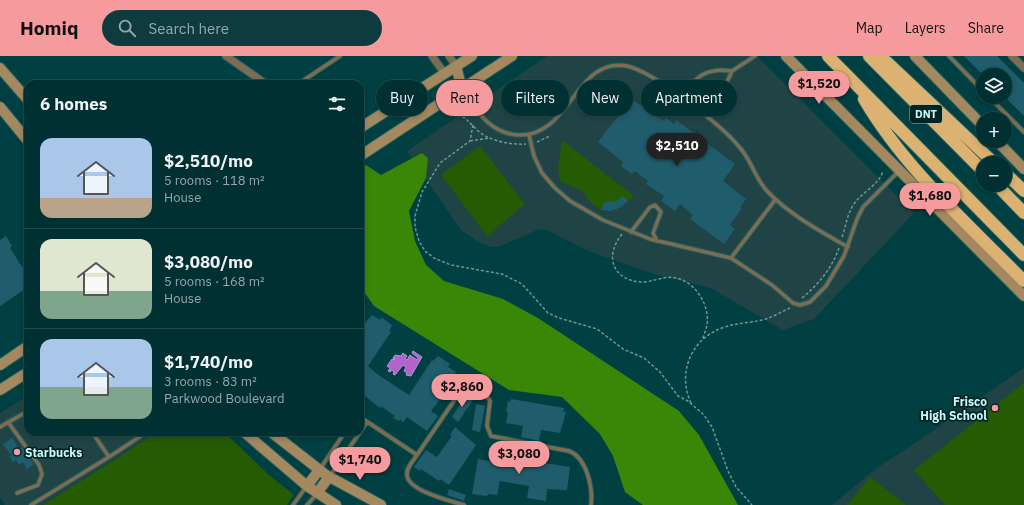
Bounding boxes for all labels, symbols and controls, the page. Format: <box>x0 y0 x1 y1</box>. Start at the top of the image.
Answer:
search box <box>102 10 382 46</box>
text: Homiq <box>20 16 78 40</box>
icon: search <box>116 17 138 39</box>
text: Search here <box>148 19 229 38</box>
text: Map <box>856 19 883 37</box>
text: Layers <box>905 19 946 37</box>
text: Share <box>968 19 1004 37</box>
map controls <box>976 68 1012 192</box>
button: layers <box>976 68 1012 104</box>
pin: $1,520 <box>786 71 852 105</box>
text: $1,520 <box>797 75 841 92</box>
chip: Buy <box>376 80 428 116</box>
chip: Rent <box>436 80 493 116</box>
chip: Filters <box>501 80 569 116</box>
chip: New <box>577 80 633 116</box>
chip: Apartment <box>641 80 737 116</box>
text: 6 homes <box>40 93 107 115</box>
icon: filters <box>326 93 348 115</box>
road number: DNT <box>910 105 942 123</box>
button: + <box>976 112 1012 148</box>
pin: $2,510 <box>644 133 710 167</box>
text: $2,510 <box>655 137 699 154</box>
text: $2,510/mo <box>164 150 253 172</box>
icon: home <box>72 154 120 202</box>
button: − <box>976 156 1012 192</box>
text: 5 rooms · 118 m² <box>164 172 265 189</box>
pin: $1,680 <box>897 183 963 217</box>
text: $1,680 <box>908 187 952 204</box>
text: House <box>164 189 201 206</box>
text: $3,080/mo <box>164 251 253 273</box>
icon: home <box>72 255 120 303</box>
text: 5 rooms · 168 m² <box>164 273 265 290</box>
text: House <box>164 290 201 307</box>
text: $1,740/mo <box>164 351 253 373</box>
icon: home <box>72 355 120 403</box>
text: 3 rooms · 83 m² <box>164 373 257 390</box>
pin: $2,860 <box>429 374 495 408</box>
text: $2,860 <box>440 378 484 395</box>
text: Parkwood Boulevard <box>164 390 285 407</box>
place label: Frisco High School <box>920 394 987 423</box>
marker: Frisco High School <box>990 403 1000 413</box>
pin: $3,080 <box>486 441 552 475</box>
place label: Starbucks <box>25 445 82 460</box>
text: $3,080 <box>497 445 541 462</box>
marker: Starbucks <box>12 447 22 457</box>
pin: $1,740 <box>327 447 393 481</box>
text: $1,740 <box>338 451 382 468</box>

